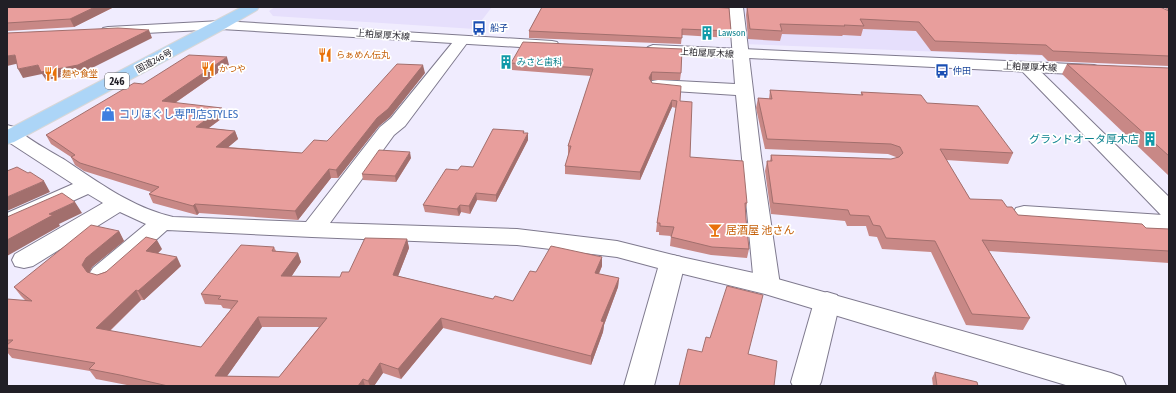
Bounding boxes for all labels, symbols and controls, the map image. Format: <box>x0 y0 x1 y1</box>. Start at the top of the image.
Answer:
bus stop icon: 船子 <box>471 20 487 36</box>
place label: 船子 <box>490 23 508 33</box>
building icon: Lawson <box>699 25 715 41</box>
street label: 上粕屋厚木線 <box>356 27 411 42</box>
place label: Lawson <box>718 28 746 38</box>
street label: 上粕屋厚木線 <box>680 46 735 59</box>
street label: 国道246号 <box>134 47 174 75</box>
restaurant icon: らぁめん伝丸 <box>317 47 333 63</box>
place label: らぁめん伝丸 <box>336 50 390 60</box>
building icon: みさと歯科 <box>498 54 514 70</box>
place label: みさと歯科 <box>517 57 562 67</box>
street label: 上粕屋厚木線 <box>1003 60 1058 73</box>
restaurant icon: かつや <box>200 61 216 77</box>
bus stop icon: 仲田 <box>934 63 950 79</box>
place label: かつや <box>219 64 246 74</box>
place label: 仲田 <box>953 65 971 76</box>
restaurant icon: 麺や食堂 <box>43 66 59 82</box>
place label: 麺や食堂 <box>62 69 98 79</box>
road number: 246 <box>105 73 129 89</box>
shop icon: コリほぐし専門店STYLES <box>100 106 116 122</box>
place label: コリほぐし専門店STYLES <box>119 108 239 121</box>
building icon: グランドオータ厚木店 <box>1142 131 1158 147</box>
place label: グランドオータ厚木店 <box>1029 133 1139 146</box>
bar icon: 居酒屋 池さん <box>707 222 723 238</box>
place label: 居酒屋 池さん <box>726 224 795 237</box>

